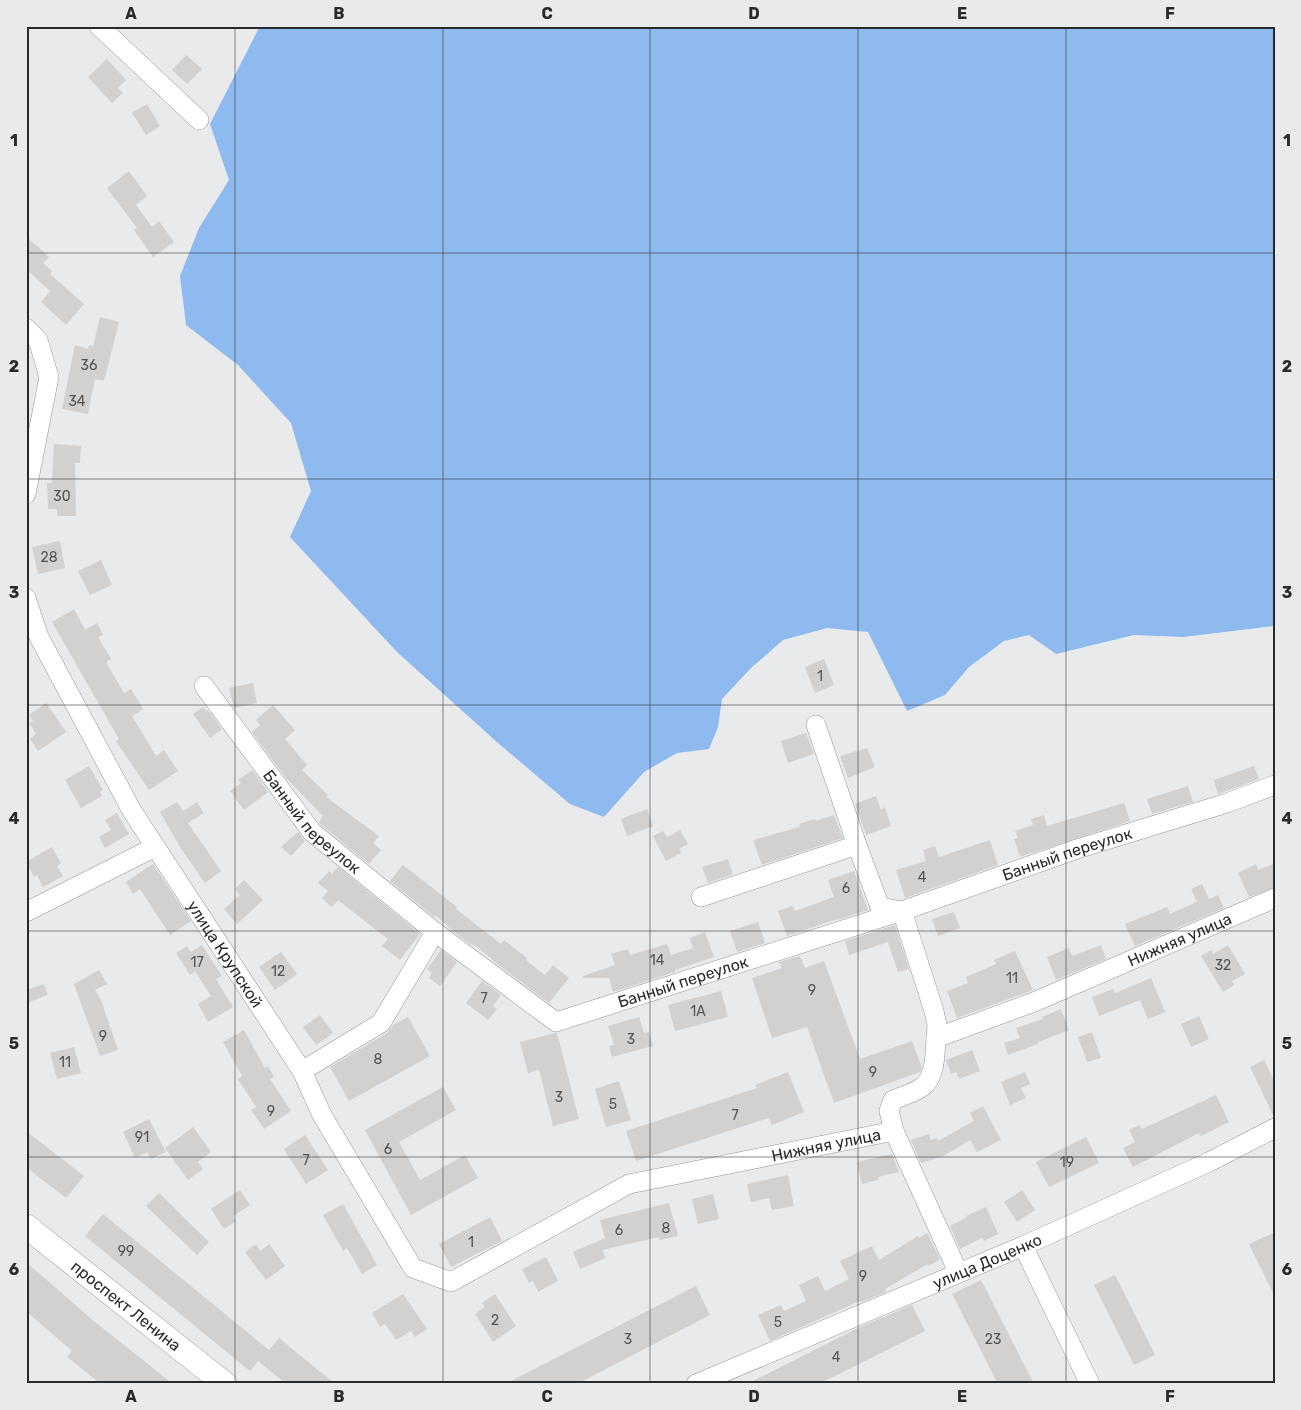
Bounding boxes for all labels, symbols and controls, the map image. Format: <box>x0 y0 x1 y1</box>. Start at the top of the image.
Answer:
text: A <box>125 4 137 23</box>
text: B <box>333 4 345 23</box>
text: C <box>541 4 553 23</box>
text: D <box>748 4 760 23</box>
text: E <box>957 4 967 23</box>
text: F <box>1165 4 1175 23</box>
text: 1 <box>10 131 18 150</box>
text: 1 <box>1283 131 1291 150</box>
text: 2 <box>9 357 19 376</box>
house number: 36 <box>81 357 97 374</box>
text: 2 <box>1282 357 1292 376</box>
house number: 34 <box>68 393 86 410</box>
house number: 30 <box>53 488 71 505</box>
house number: 28 <box>40 549 58 566</box>
text: 3 <box>9 583 19 602</box>
text: 3 <box>1282 583 1292 602</box>
house number: 1 <box>817 668 823 685</box>
street label: Банный переулок <box>260 766 365 878</box>
text: 4 <box>9 809 20 828</box>
text: 4 <box>1282 809 1293 828</box>
street label: Банный переулок <box>1000 823 1135 884</box>
house number: 4 <box>918 869 927 886</box>
house number: 6 <box>842 880 850 897</box>
street label: улица Крупской <box>184 897 267 1011</box>
street label: Нижняя улица <box>1125 908 1234 970</box>
street label: Банный переулок <box>615 951 751 1011</box>
house number: 14 <box>650 952 665 969</box>
house number: 17 <box>190 954 204 971</box>
house number: 32 <box>1215 957 1231 974</box>
house number: 12 <box>271 963 285 980</box>
house number: 11 <box>1006 970 1018 987</box>
house number: 9 <box>808 982 816 999</box>
house number: 7 <box>480 990 488 1007</box>
house number: 1А <box>690 1003 706 1020</box>
house number: 9 <box>99 1028 107 1045</box>
house number: 3 <box>627 1031 635 1048</box>
text: 5 <box>9 1034 19 1053</box>
text: 5 <box>1282 1034 1292 1053</box>
house number: 8 <box>374 1051 383 1068</box>
house number: 11 <box>59 1054 71 1071</box>
house number: 9 <box>869 1064 877 1081</box>
house number: 3 <box>555 1089 563 1106</box>
house number: 5 <box>609 1096 617 1113</box>
house number: 9 <box>267 1103 275 1120</box>
house number: 7 <box>731 1107 739 1124</box>
street label: Нижняя улица <box>770 1124 882 1165</box>
house number: 91 <box>135 1129 149 1146</box>
house number: 6 <box>384 1141 392 1158</box>
house number: 7 <box>302 1152 310 1169</box>
house number: 19 <box>1060 1154 1074 1171</box>
house number: 8 <box>662 1220 671 1237</box>
house number: 6 <box>615 1222 623 1239</box>
street label: улица Доценко <box>930 1229 1045 1293</box>
house number: 1 <box>468 1234 474 1251</box>
house number: 99 <box>118 1243 134 1260</box>
street label: проспект Ленина <box>68 1256 185 1355</box>
text: 6 <box>9 1260 19 1279</box>
text: 6 <box>1282 1260 1292 1279</box>
house number: 9 <box>859 1268 867 1285</box>
house number: 2 <box>491 1312 499 1329</box>
house number: 5 <box>774 1314 782 1331</box>
house number: 3 <box>624 1331 632 1348</box>
house number: 23 <box>985 1331 1001 1348</box>
house number: 4 <box>832 1349 841 1366</box>
text: A <box>125 1387 137 1406</box>
text: B <box>333 1387 345 1406</box>
text: C <box>541 1387 553 1406</box>
text: D <box>748 1387 760 1406</box>
text: E <box>957 1387 967 1406</box>
text: F <box>1165 1387 1175 1406</box>

